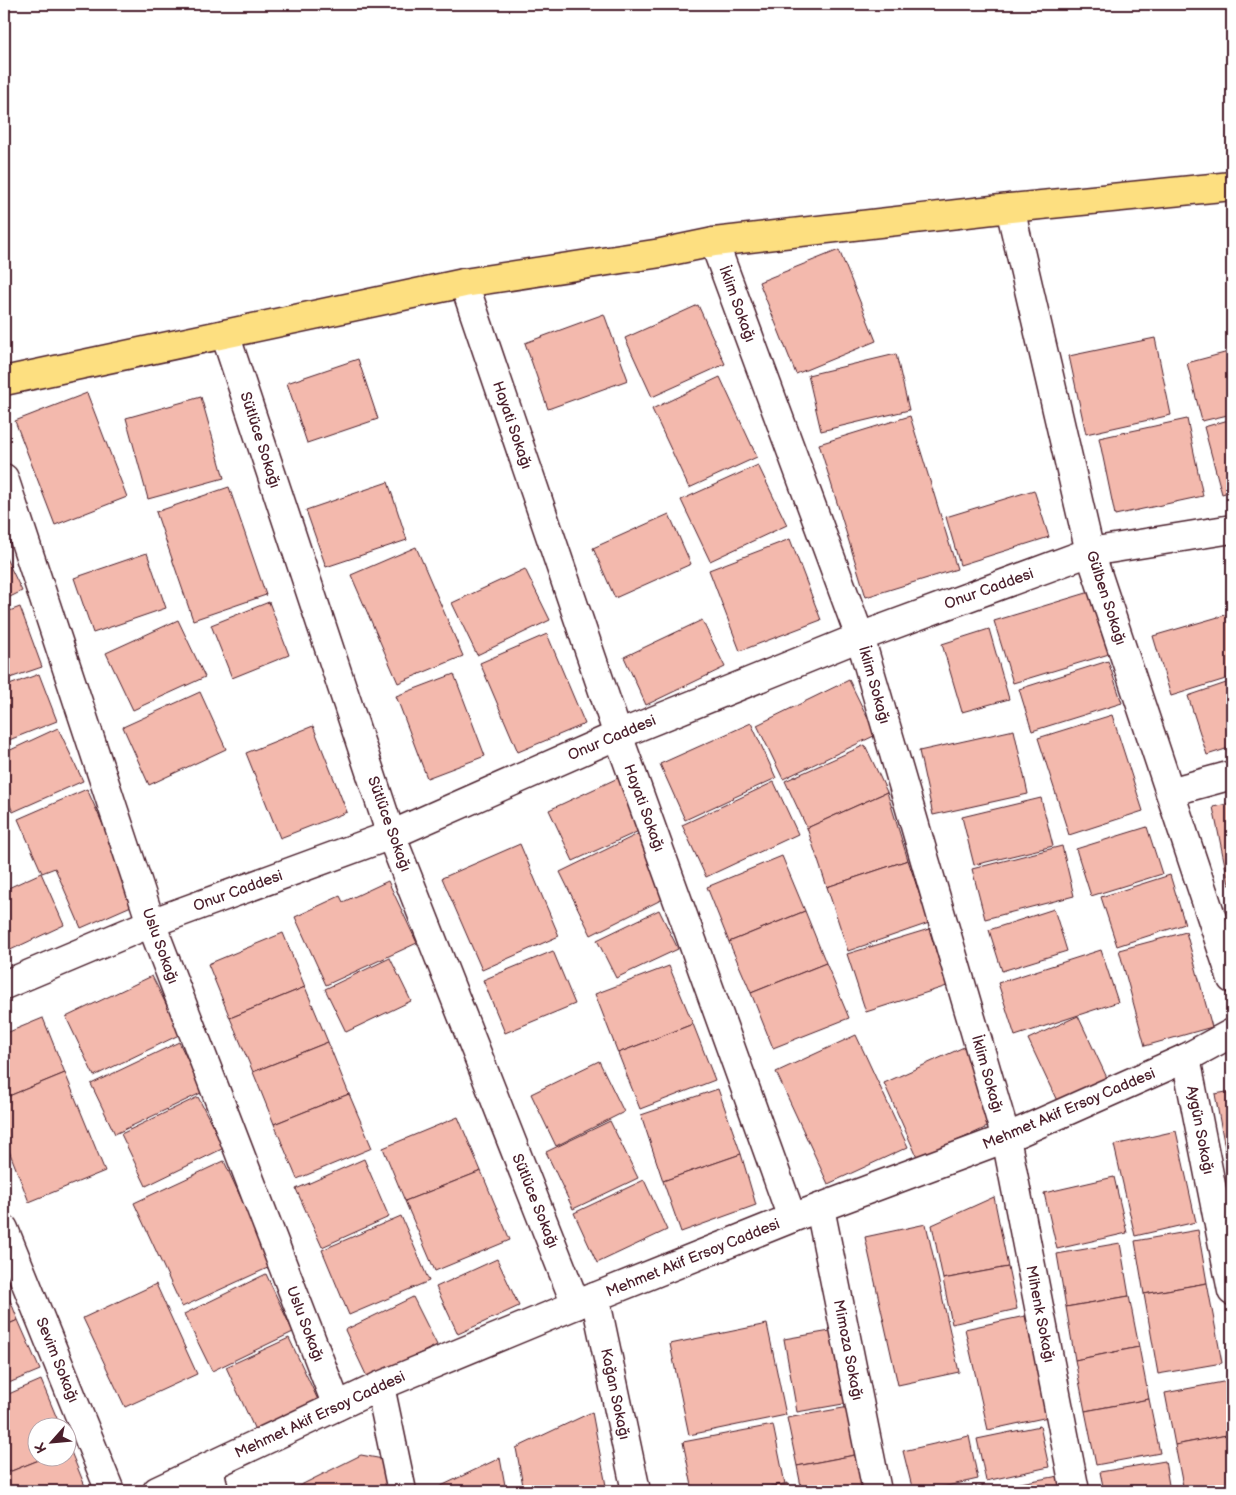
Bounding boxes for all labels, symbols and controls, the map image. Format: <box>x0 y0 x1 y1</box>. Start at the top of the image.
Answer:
street label: İklim Sokağı <box>714 263 760 345</box>
street label: Hayati Sokağı <box>488 379 536 471</box>
street label: Sütlüce Sokağı <box>236 390 284 490</box>
street label: Gülben Sokağı <box>1082 548 1130 648</box>
street label: Onur Caddesi <box>942 564 1036 614</box>
street label: İklim Sokağı <box>854 644 894 726</box>
street label: Onur Caddesi <box>565 711 659 765</box>
street label: Hayati Sokağı <box>619 762 669 854</box>
street label: Sütlüce Sokağı <box>363 774 415 874</box>
street label: Onur Caddesi <box>191 866 285 916</box>
street label: Uslu Sokağı <box>138 906 182 986</box>
street label: İklim Sokağı <box>967 1033 1007 1115</box>
street label: Mehmet Akif Ersoy Caddesi <box>980 1064 1158 1154</box>
street label: Aygün Sokağı <box>1182 1084 1218 1176</box>
street label: Sütlüce Sokağı <box>507 1151 563 1251</box>
street label: Mehmet Akif Ersoy Caddesi <box>603 1214 783 1302</box>
street label: Mihenk Sokağı <box>1021 1264 1059 1364</box>
street label: Uslu Sokağı <box>282 1284 328 1364</box>
street label: Mimoza Sokağı <box>829 1298 867 1402</box>
street label: Sevim Sokağı <box>31 1315 83 1405</box>
street label: Kağan Sokağı <box>596 1347 634 1441</box>
street label: Mehmet Akif Ersoy Caddesi <box>232 1367 408 1463</box>
north arrow <box>28 1418 78 1468</box>
text: K <box>31 1439 51 1456</box>

